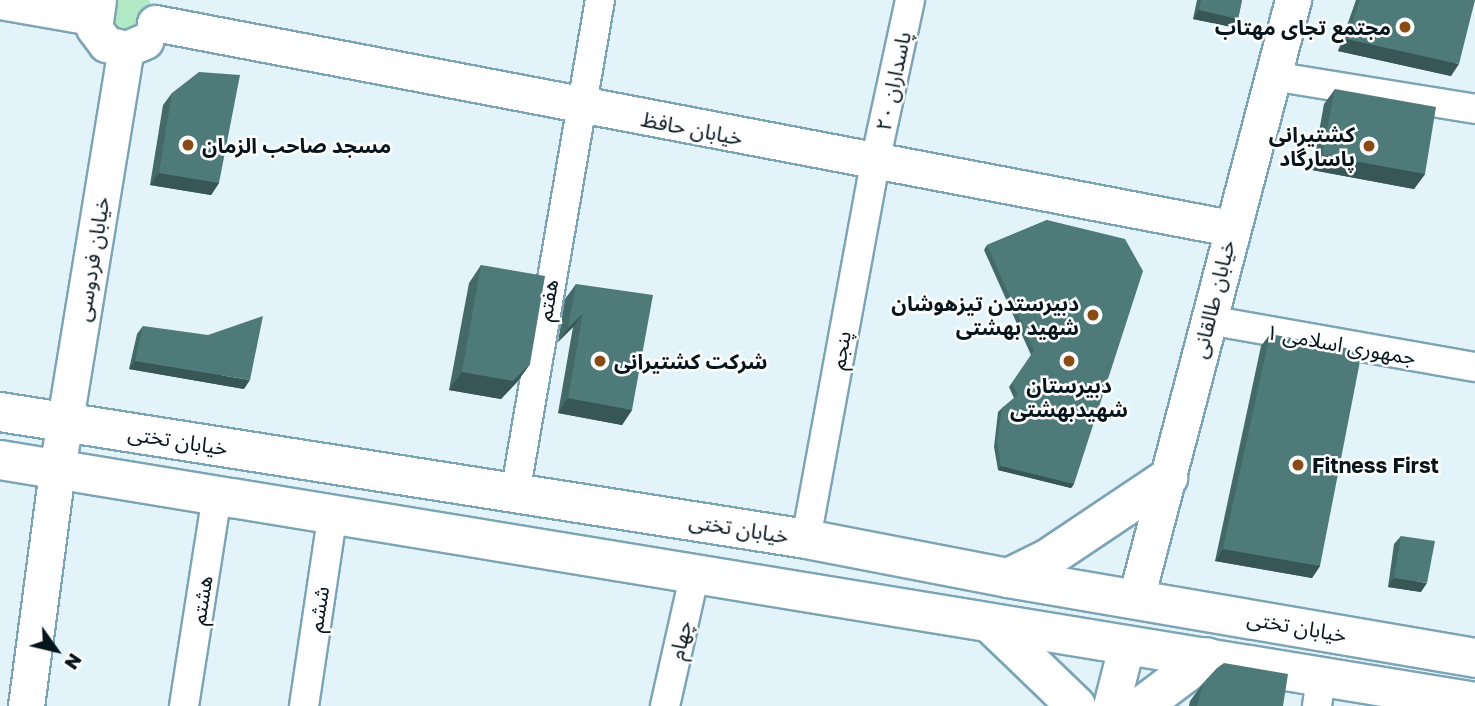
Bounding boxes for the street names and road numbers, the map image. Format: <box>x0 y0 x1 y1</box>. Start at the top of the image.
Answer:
street label: پاسداران ۲۰ <box>870 29 916 133</box>
street label: خیابان حافظ <box>639 106 745 150</box>
street label: خیابان فردوسی <box>70 195 114 323</box>
street label: خیابان طالقانی <box>1186 237 1240 361</box>
street label: هفتم <box>531 277 563 323</box>
street label: جمهوری اسلامی ۱ <box>1264 318 1418 370</box>
street label: پنجم <box>824 329 856 371</box>
street label: خیابان تختی <box>126 420 230 460</box>
street label: خیابان تختی <box>687 508 791 548</box>
street label: هشتم <box>185 574 217 626</box>
street label: ششم <box>302 584 334 634</box>
street label: خیابان تختی <box>1245 605 1349 647</box>
street label: چهام <box>663 618 697 662</box>

